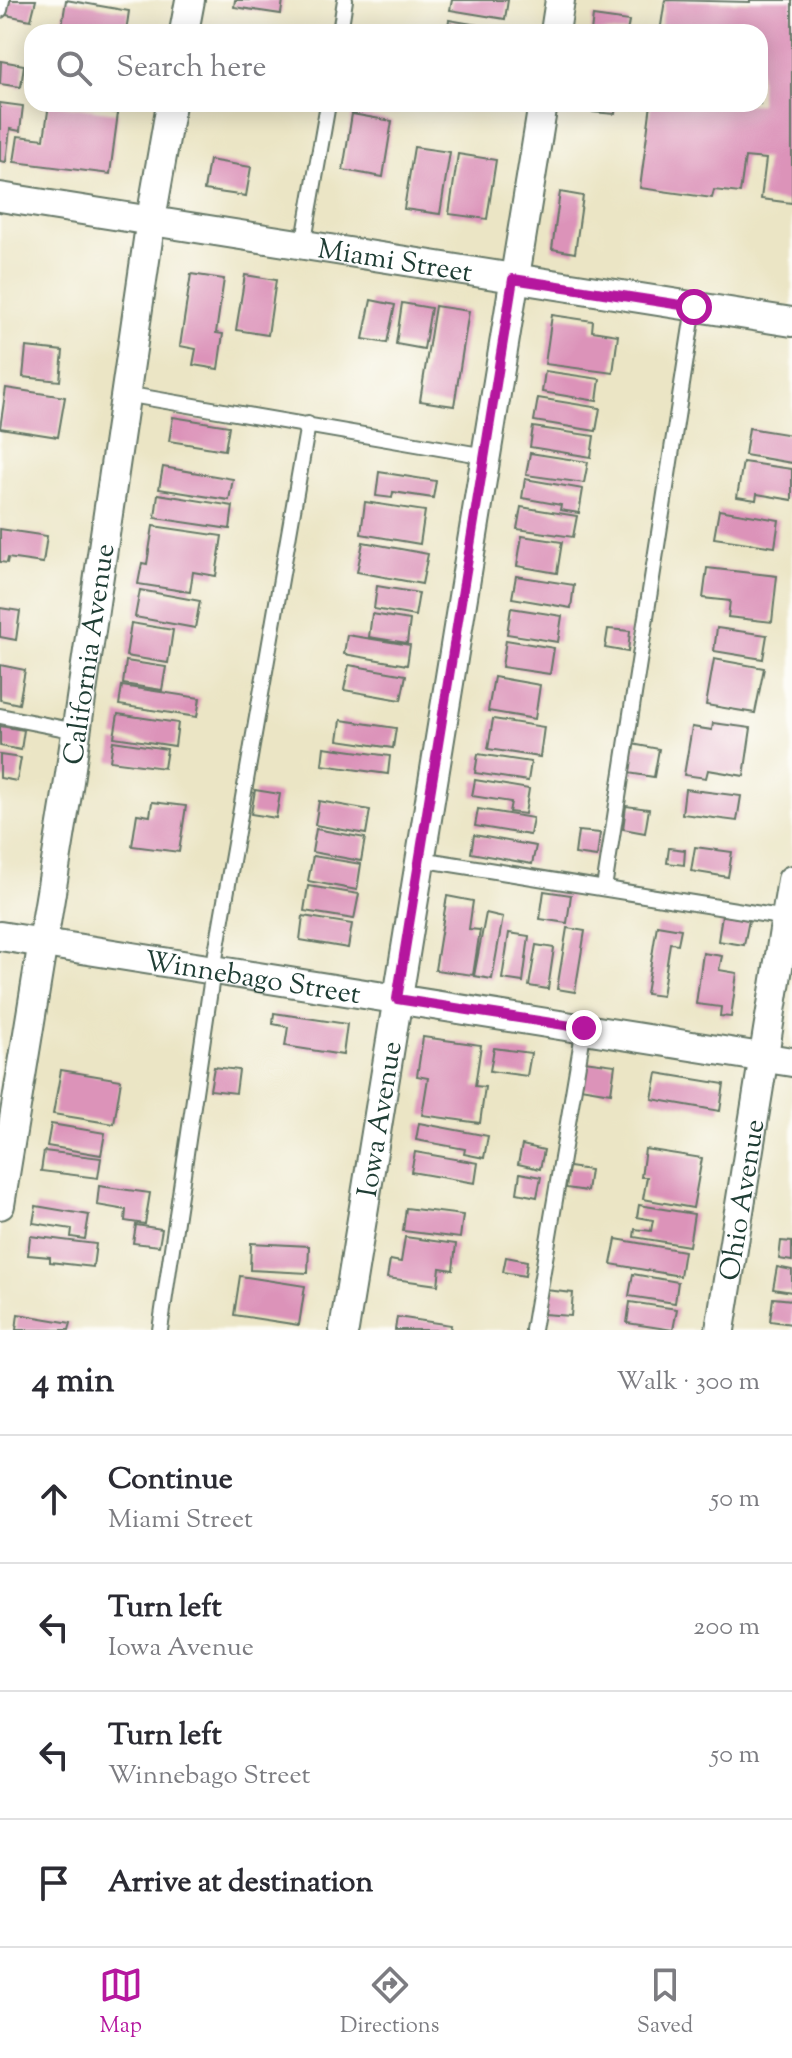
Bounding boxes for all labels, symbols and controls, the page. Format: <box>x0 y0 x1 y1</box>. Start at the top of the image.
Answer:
search box <box>24 24 768 112</box>
icon: search <box>52 46 96 90</box>
text: Search here <box>116 47 266 90</box>
street label: Miami Street <box>314 230 475 294</box>
route start <box>676 289 712 325</box>
street label: California Avenue <box>55 541 126 768</box>
street label: Winnebago Street <box>142 942 364 1016</box>
route end <box>566 1010 602 1046</box>
street label: Iowa Avenue <box>349 1038 414 1200</box>
street label: Ohio Avenue <box>711 1116 776 1284</box>
text: 4 min <box>32 1358 114 1407</box>
text: Walk · 300 m <box>617 1364 760 1401</box>
text: Continue <box>108 1459 233 1502</box>
icon: ahead <box>32 1477 76 1521</box>
text: 50 m <box>710 1481 760 1518</box>
text: Miami Street <box>108 1502 253 1539</box>
text: Turn left <box>108 1587 222 1630</box>
icon: left <box>32 1605 76 1649</box>
text: 200 m <box>693 1609 760 1646</box>
text: Iowa Avenue <box>108 1630 254 1667</box>
text: Turn left <box>108 1715 222 1758</box>
icon: left <box>32 1733 76 1777</box>
text: 50 m <box>710 1737 760 1774</box>
text: Winnebago Street <box>108 1758 310 1795</box>
icon: arrive <box>32 1861 76 1905</box>
text: Arrive at destination <box>108 1862 373 1905</box>
tab: Map <box>99 1963 143 2043</box>
tab: Directions <box>340 1963 439 2043</box>
tab: Saved <box>637 1963 693 2043</box>

